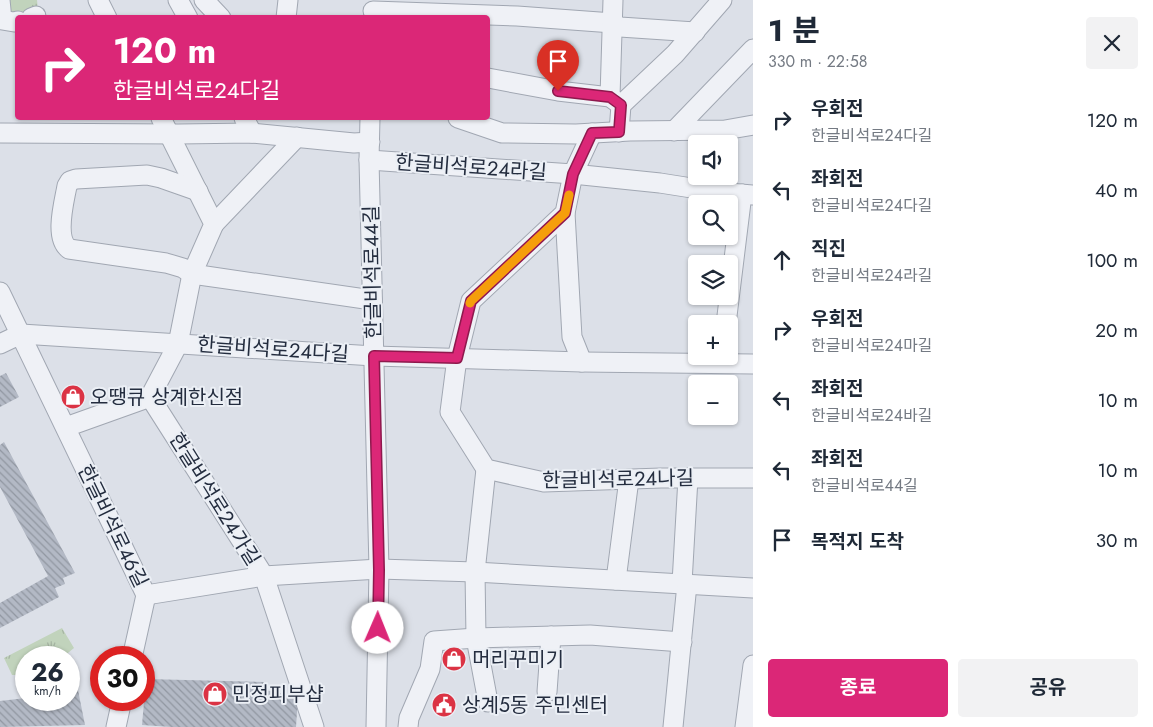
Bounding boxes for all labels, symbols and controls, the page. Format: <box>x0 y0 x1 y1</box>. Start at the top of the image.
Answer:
text: 1 분 <box>768 9 820 52</box>
button: close <box>1086 17 1138 69</box>
text: 120 m <box>113 26 216 76</box>
icon: right <box>30 35 95 100</box>
pin <box>537 40 579 91</box>
icon: arrive <box>544 47 572 75</box>
text: 330 m · 22:58 <box>768 50 868 73</box>
text: 한글비석로24다길 <box>113 74 280 106</box>
text: 우회전 <box>811 95 863 122</box>
icon: right <box>768 106 796 134</box>
text: 120 m <box>1087 107 1138 134</box>
text: 한글비석로24다길 <box>811 124 932 147</box>
map controls <box>688 135 738 425</box>
button: sound <box>688 135 738 185</box>
street label: 한글비석로24라길 <box>394 148 548 187</box>
text: 좌회전 <box>811 165 863 192</box>
icon: left <box>768 176 796 204</box>
text: 40 m <box>1095 177 1138 204</box>
text: 한글비석로24다길 <box>811 194 932 217</box>
button: search <box>688 195 738 245</box>
street label: 한글비석로44길 <box>357 205 388 339</box>
text: 직진 <box>811 235 846 262</box>
icon: ahead <box>768 246 796 274</box>
text: 100 m <box>1086 247 1138 274</box>
button: layers <box>688 255 738 305</box>
text: 한글비석로24라길 <box>811 264 932 287</box>
text: 우회전 <box>811 305 863 332</box>
button: + <box>688 315 738 365</box>
icon: right <box>768 316 796 344</box>
text: 20 m <box>1095 317 1138 344</box>
street label: 한글비석로24다길 <box>196 330 350 369</box>
text: 한글비석로24마길 <box>811 334 932 357</box>
button: − <box>688 375 738 425</box>
text: 좌회전 <box>811 375 863 402</box>
place label: 오땡큐 상계한신점 <box>90 383 243 412</box>
shop icon: 오땡큐 상계한신점 <box>60 384 86 410</box>
icon: left <box>768 386 796 414</box>
text: 10 m <box>1098 387 1138 414</box>
text: 한글비석로24바길 <box>811 404 932 427</box>
street label: 한글비석로24가길 <box>162 427 267 571</box>
text: 좌회전 <box>811 445 863 472</box>
icon: left <box>768 456 796 484</box>
text: 10 m <box>1098 457 1138 484</box>
street label: 한글비석로46길 <box>70 460 155 593</box>
street label: 한글비석로24나길 <box>542 464 694 495</box>
text: 한글비석로44길 <box>811 474 918 497</box>
icon: arrive <box>768 526 796 554</box>
text: 30 m <box>1096 527 1138 554</box>
text: 목적지 도착 <box>811 528 904 555</box>
position arrow <box>351 601 403 653</box>
place label: 머리꾸미기 <box>472 645 564 674</box>
speed limit sign: 30 <box>90 646 155 711</box>
shop icon: 머리꾸미기 <box>441 646 467 672</box>
text: 26 <box>31 654 64 690</box>
button: 종료 <box>768 659 948 717</box>
button: 공유 <box>958 659 1138 717</box>
place label: 민정피부샵 <box>232 680 324 709</box>
shop icon: 민정피부샵 <box>202 681 228 707</box>
text: km/h <box>34 682 61 700</box>
place label: 상계5동 주민센터 <box>462 691 608 720</box>
public building icon: 상계5동 주민센터 <box>431 692 457 718</box>

